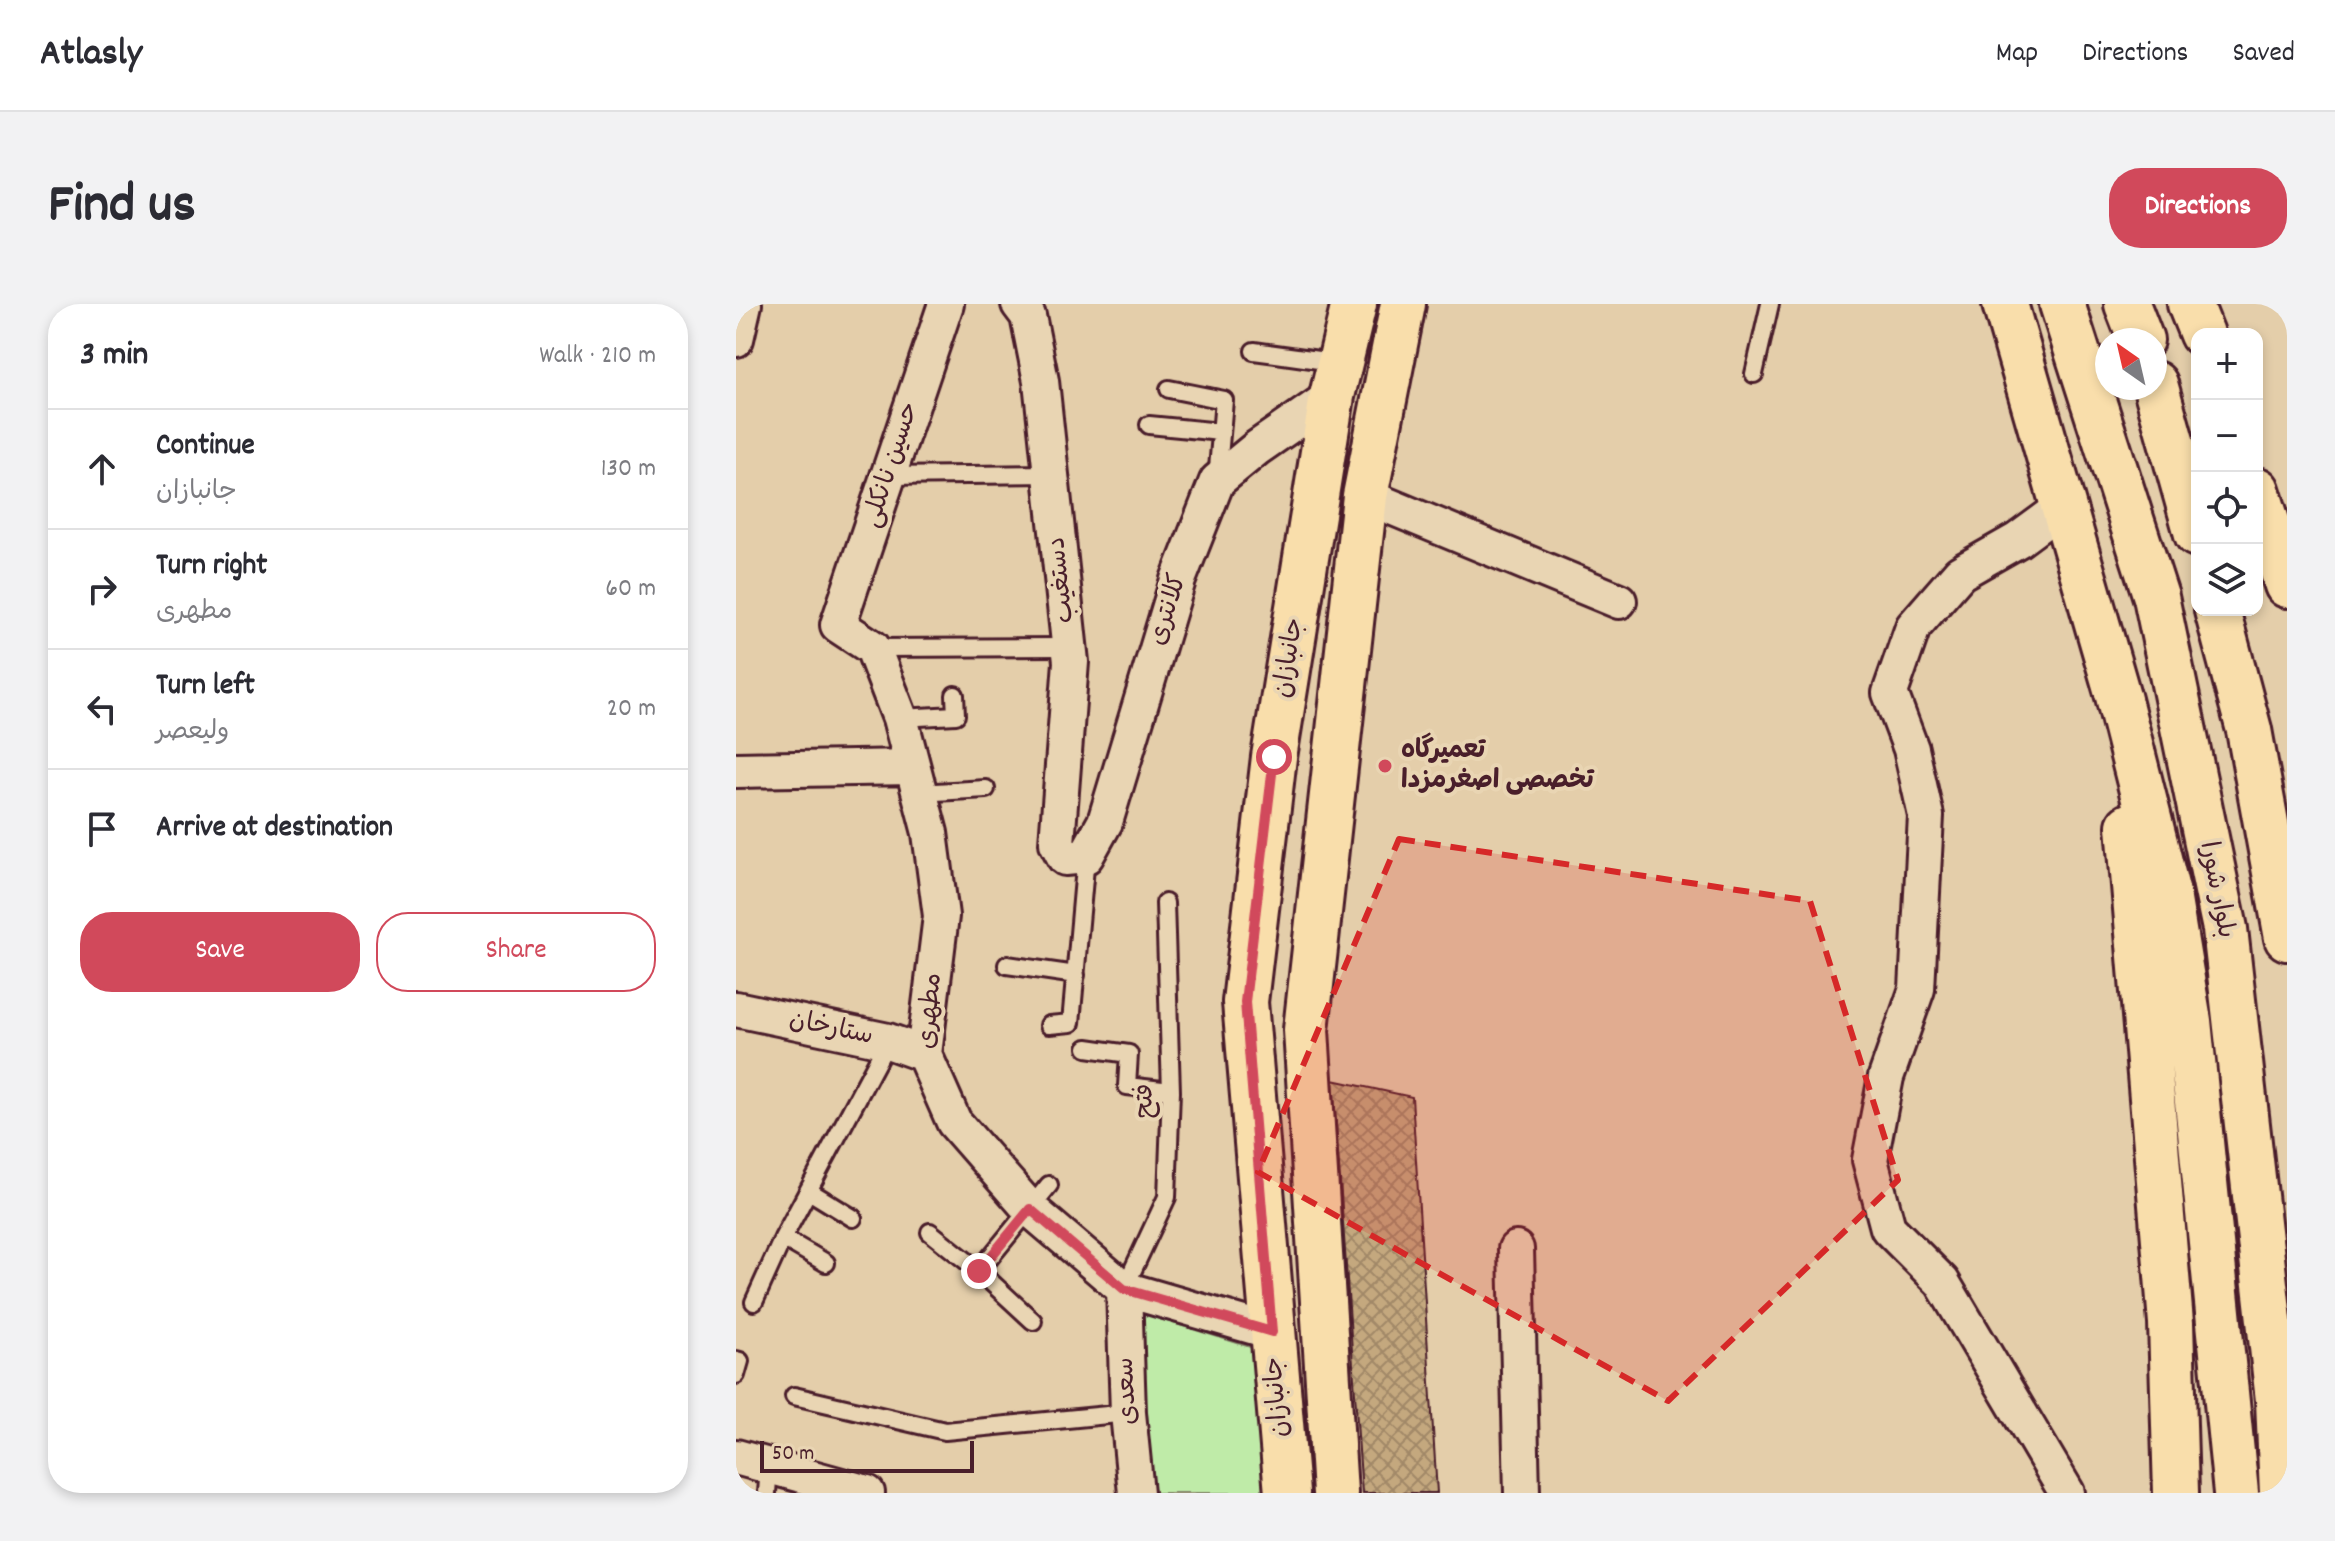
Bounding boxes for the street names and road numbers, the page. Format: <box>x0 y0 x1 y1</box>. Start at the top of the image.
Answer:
street label: حسین نانکلی <box>854 397 930 533</box>
street label: دستغیب <box>1039 535 1085 625</box>
street label: کلانتری <box>1140 570 1198 650</box>
street label: جانبازان <box>1265 615 1315 701</box>
street label: بلوار شورا <box>2188 838 2244 942</box>
street label: مطهری <box>909 971 953 1051</box>
street label: ستارخان <box>786 1002 876 1056</box>
street label: فتح <box>1127 1083 1165 1119</box>
street label: جانبازان <box>1256 1355 1300 1439</box>
street label: سعدی <box>1108 1356 1148 1426</box>

